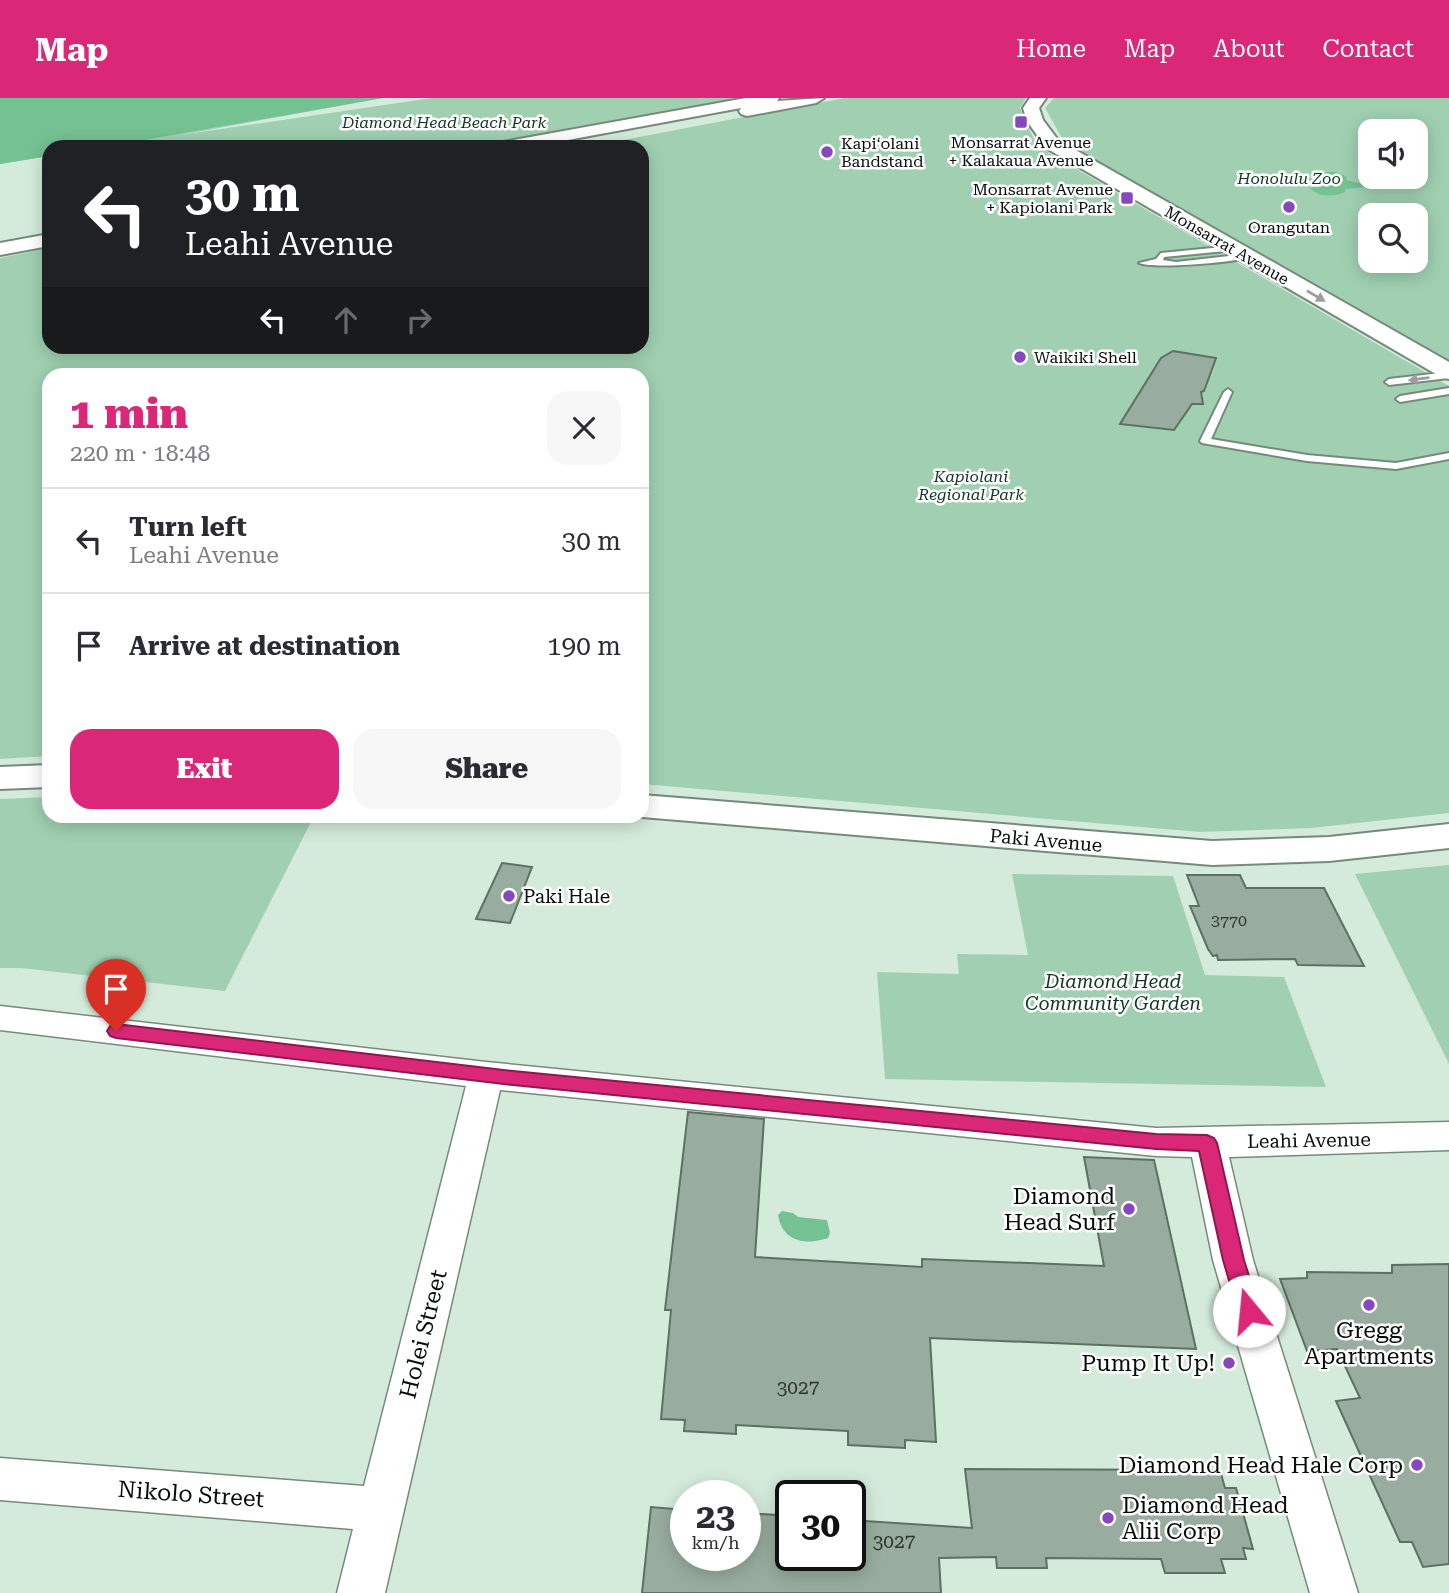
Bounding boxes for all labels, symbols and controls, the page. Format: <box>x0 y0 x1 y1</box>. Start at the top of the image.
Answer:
text: Map <box>35 30 109 69</box>
text: Home <box>1016 35 1086 63</box>
text: Map <box>1124 35 1175 63</box>
text: About <box>1213 35 1284 63</box>
text: Contact <box>1322 35 1414 63</box>
park label: Diamond Head Beach Park <box>341 113 546 132</box>
marker: Monsarrat Avenue + Kalakaua Avenue <box>1013 114 1029 130</box>
map controls <box>1358 119 1428 273</box>
button: sound <box>1358 119 1428 189</box>
place label: Monsarrat Avenue + Kalakaua Avenue <box>949 133 1094 170</box>
place label: Kapiʻolani Bandstand <box>841 134 924 171</box>
marker: Kapiʻolani Bandstand <box>819 144 835 160</box>
text: 30 m <box>185 166 300 223</box>
icon: left <box>70 168 161 259</box>
park label: Honolulu Zoo <box>1236 169 1341 188</box>
place label: Monsarrat Avenue + Kapiolani Park <box>973 180 1113 217</box>
marker: Monsarrat Avenue + Kapiolani Park <box>1119 190 1135 206</box>
marker: Orangutan <box>1281 199 1297 215</box>
street label: Monsarrat Avenue <box>1161 202 1292 289</box>
button: search <box>1358 203 1428 273</box>
place label: Orangutan <box>1248 218 1330 237</box>
text: Leahi Avenue <box>185 225 393 263</box>
one-way arrow <box>1306 290 1325 302</box>
icon: left <box>254 301 292 339</box>
icon: ahead <box>327 301 365 339</box>
icon: right <box>400 301 438 339</box>
place label: Waikiki Shell <box>1034 348 1137 367</box>
marker: Waikiki Shell <box>1012 349 1028 365</box>
one-way arrow <box>1408 373 1430 384</box>
text: 1 min <box>70 389 188 438</box>
button: close <box>547 391 621 465</box>
text: 220 m · 18:48 <box>70 440 210 467</box>
park label: Kapiolani Regional Park <box>917 467 1024 504</box>
text: Turn left <box>129 512 247 542</box>
icon: left <box>70 522 108 560</box>
text: 30 m <box>562 526 621 556</box>
text: Leahi Avenue <box>129 542 279 569</box>
icon: arrive <box>70 627 108 665</box>
text: Arrive at destination <box>129 631 400 661</box>
text: 190 m <box>547 631 621 661</box>
button: Exit <box>70 729 339 809</box>
button: Share <box>353 729 621 809</box>
street label: Paki Avenue <box>989 824 1103 857</box>
place label: Paki Hale <box>523 885 610 908</box>
marker: Paki Hale <box>501 888 517 904</box>
house number: 3770 <box>1211 911 1247 930</box>
pin <box>86 959 146 1031</box>
icon: arrive <box>97 970 135 1008</box>
park label: Diamond Head Community Garden <box>1025 970 1201 1015</box>
street label: Leahi Avenue <box>1247 1128 1371 1153</box>
place label: Diamond Head Surf <box>1004 1183 1116 1236</box>
marker: Diamond Head Surf <box>1121 1201 1137 1217</box>
street label: Holei Street <box>394 1266 453 1401</box>
position arrow <box>1212 1274 1286 1348</box>
marker: Gregg Apartments <box>1361 1297 1377 1313</box>
place label: Gregg Apartments <box>1304 1317 1434 1370</box>
place label: Pump It Up! <box>1081 1350 1215 1377</box>
marker: Pump It Up! <box>1221 1355 1237 1371</box>
house number: 3027 <box>777 1376 820 1399</box>
place label: Diamond Head Hale Corp <box>1119 1452 1403 1479</box>
marker: Diamond Head Hale Corp <box>1409 1457 1425 1473</box>
street label: Nikolo Street <box>117 1476 266 1513</box>
speed limit sign: 30 <box>775 1480 866 1571</box>
place label: Diamond Head Alii Corp <box>1122 1492 1289 1545</box>
text: 23 <box>696 1496 735 1537</box>
marker: Diamond Head Alii Corp <box>1100 1510 1116 1526</box>
house number: 3027 <box>873 1530 916 1553</box>
text: km/h <box>691 1532 740 1553</box>

